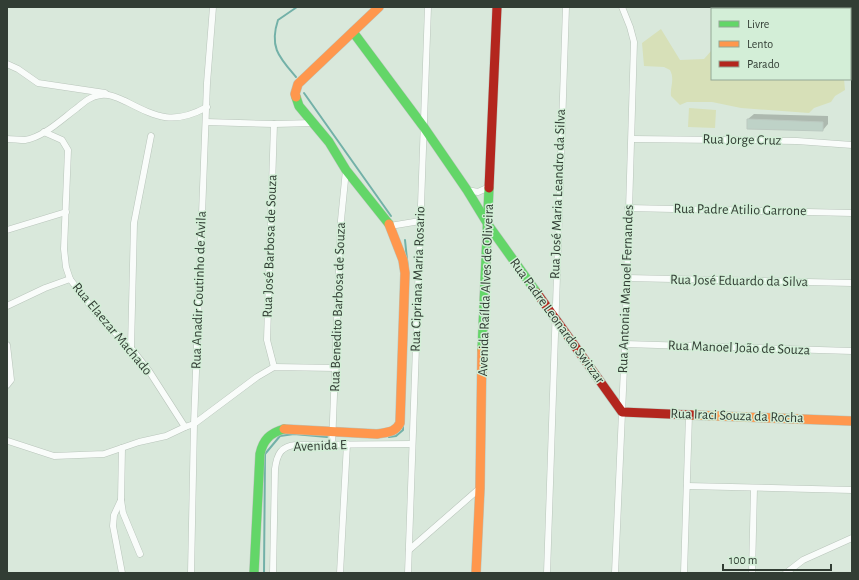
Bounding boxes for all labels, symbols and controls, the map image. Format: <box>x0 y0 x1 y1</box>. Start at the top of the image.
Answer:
legend <box>711 8 851 80</box>
text: Livre <box>747 18 769 30</box>
text: Lento <box>747 38 773 50</box>
text: Parado <box>747 58 780 70</box>
street label: Rua José Maria Leandro da Silva <box>548 108 568 279</box>
street label: Rua Jorge Cruz <box>703 132 782 148</box>
street label: Rua José Barbosa de Souza <box>261 174 280 318</box>
street label: Rua Padre Atilio Garrone <box>673 202 807 218</box>
street label: Avenida Raílda Alves de Oliveira <box>476 203 496 377</box>
street label: Rua Antonia Manoel Fernandes <box>616 204 636 374</box>
street label: Rua Cipriana Maria Rosario <box>408 206 428 352</box>
street label: Rua Anadir Coutinho de Avila <box>189 210 209 369</box>
street label: Rua Benedito Barbosa de Souza <box>328 221 348 392</box>
street label: Rua Padre Leonardo Switzar <box>507 256 607 387</box>
street label: Rua José Eduardo da Silva <box>670 273 809 289</box>
street label: Rua Elaezar Machado <box>69 280 155 378</box>
street label: Rua Manoel João de Souza <box>668 339 811 357</box>
street label: Rua Iraci Souza da Rocha <box>670 407 804 425</box>
street label: Avenida E <box>293 438 347 454</box>
scale bar <box>723 546 831 572</box>
text: 100 m <box>729 554 757 566</box>

